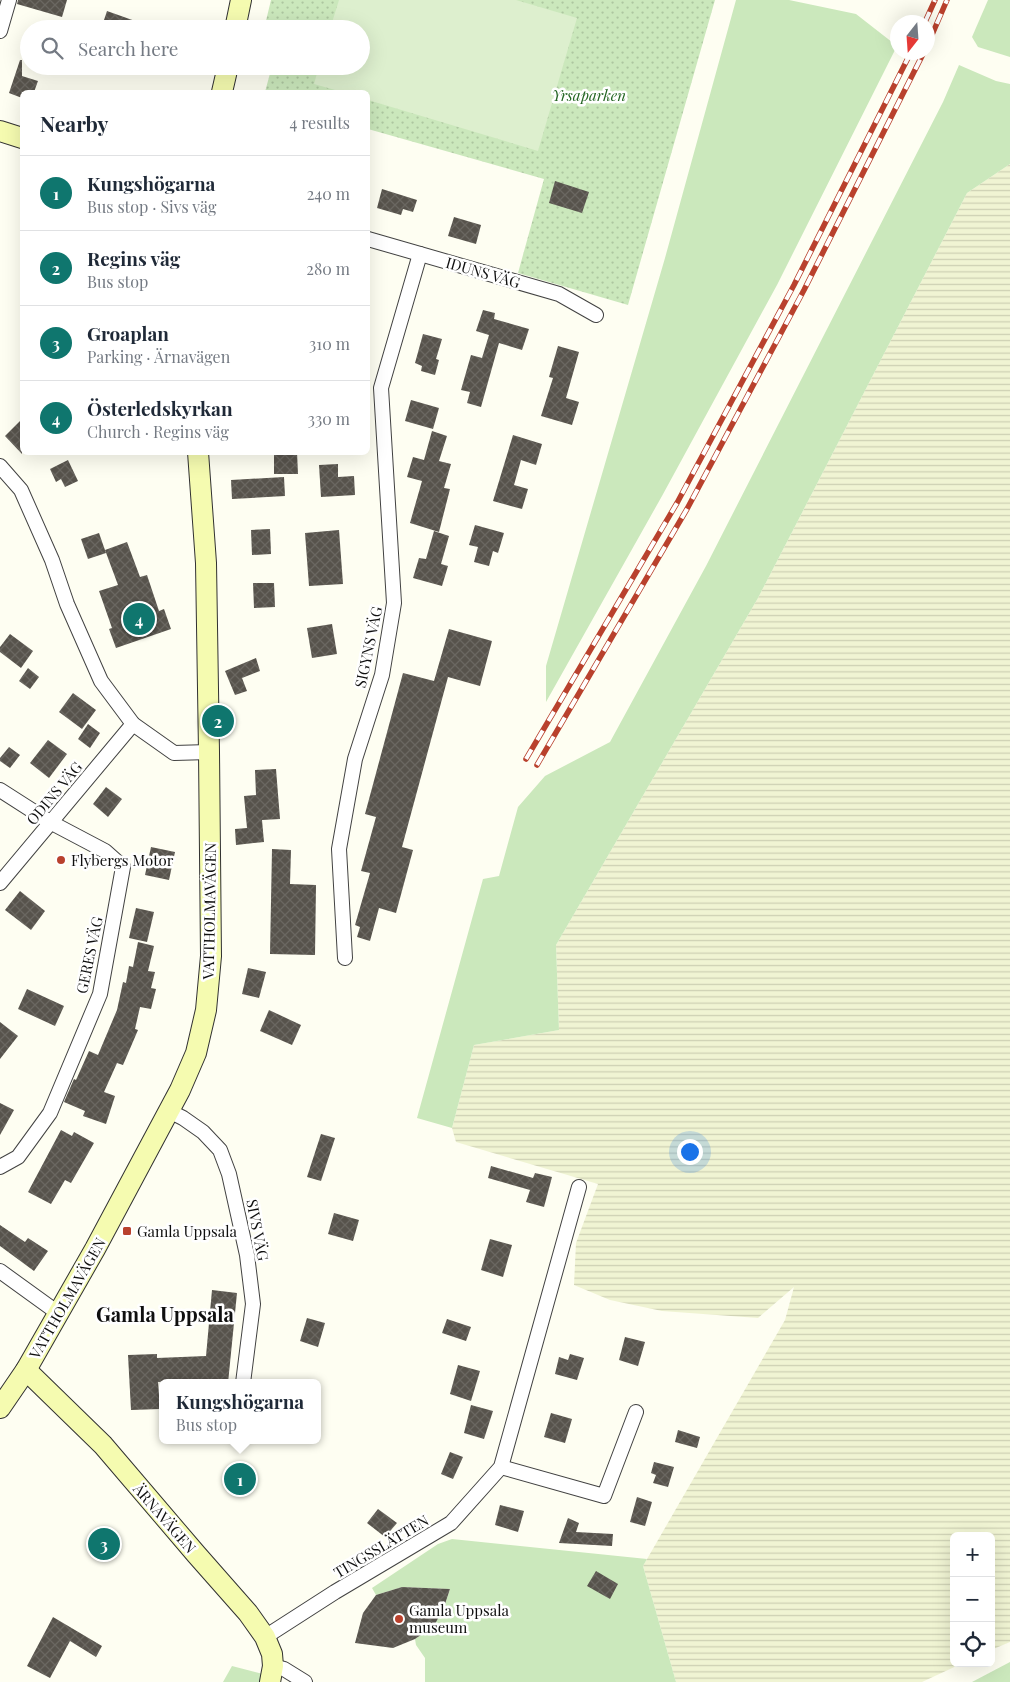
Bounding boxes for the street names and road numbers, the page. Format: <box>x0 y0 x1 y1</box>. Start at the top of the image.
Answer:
street label: IDUNS VÄG <box>444 252 523 292</box>
street label: SIGYNS VÄG <box>350 604 386 690</box>
street label: ODINS VÄG <box>22 757 87 829</box>
street label: VATTHOLMAVÄGEN <box>198 842 220 981</box>
street label: GERES VÄG <box>71 914 107 995</box>
street label: SIVS VÄG <box>242 1198 274 1263</box>
street label: VATTHOLMAVÄGEN <box>24 1233 110 1363</box>
street label: ÄRNAVÄGEN <box>129 1478 201 1557</box>
street label: TINGSSLÄTTEN <box>330 1510 433 1582</box>

